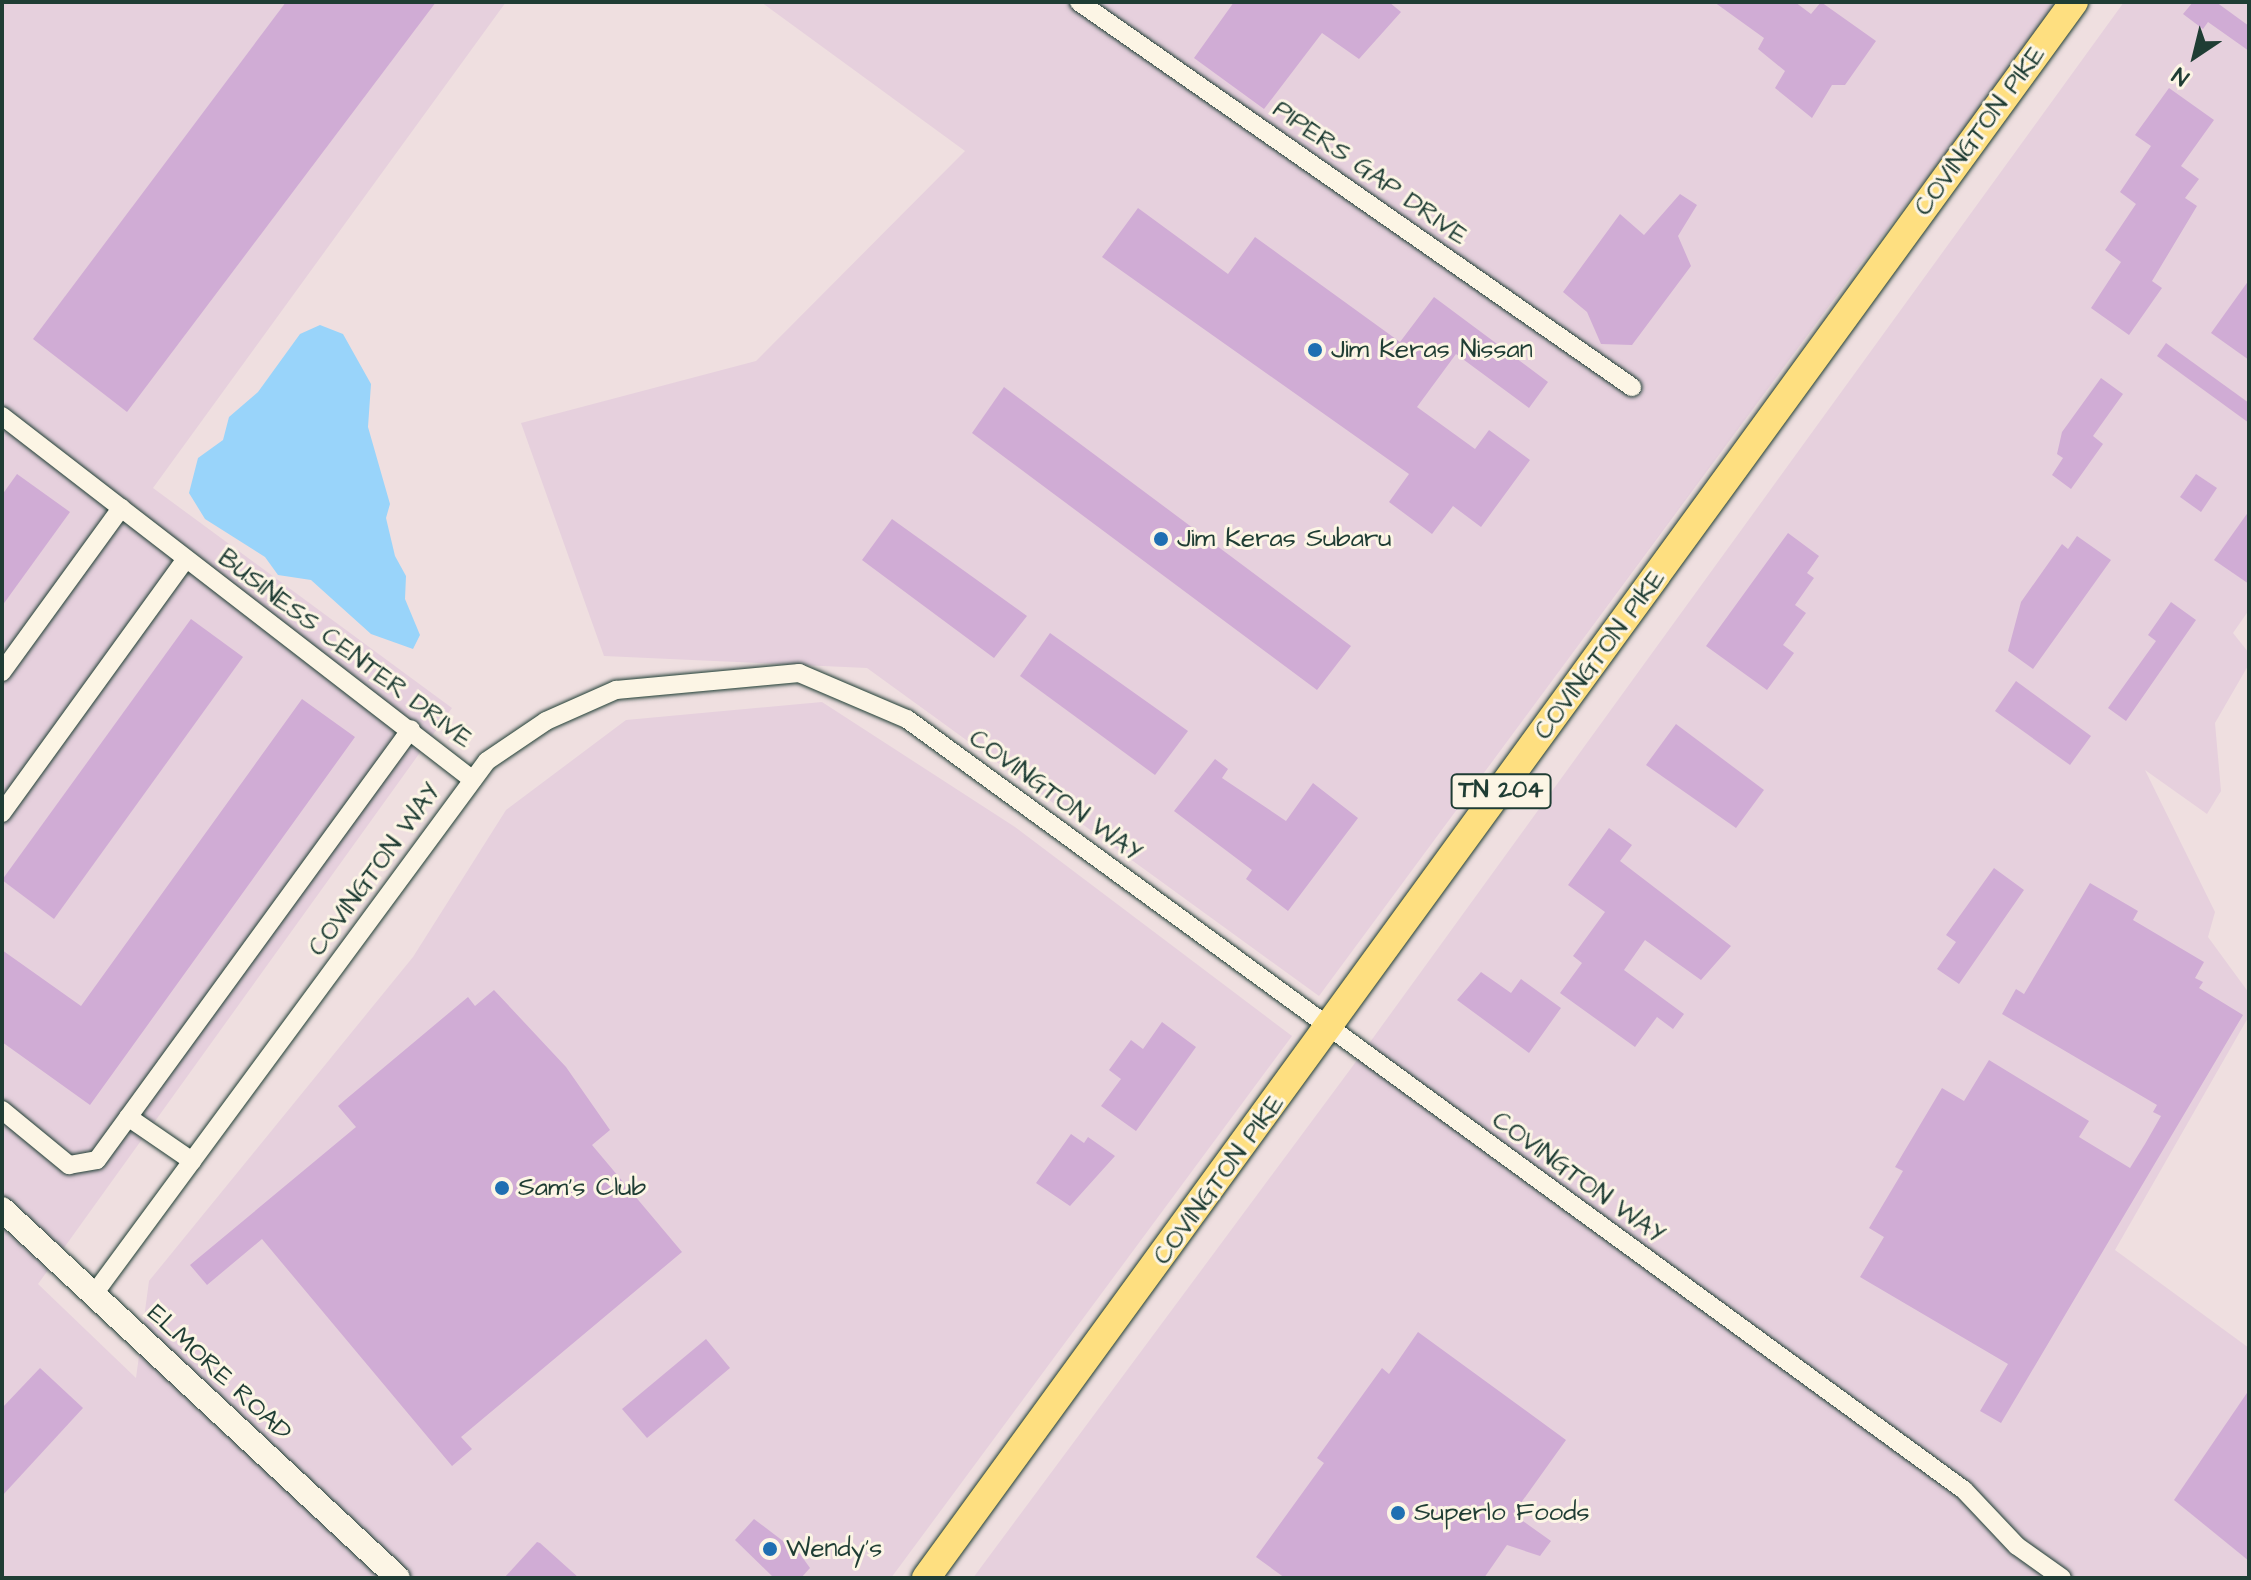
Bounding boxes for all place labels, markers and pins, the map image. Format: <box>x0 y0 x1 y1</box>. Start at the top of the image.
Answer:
place label: Jim Keras Nissan <box>1331 334 1533 366</box>
marker: Jim Keras Nissan <box>1306 341 1324 359</box>
place label: Jim Keras Subaru <box>1177 523 1391 555</box>
marker: Jim Keras Subaru <box>1152 530 1170 548</box>
place label: Sam's Club <box>518 1172 646 1204</box>
marker: Sam's Club <box>493 1179 511 1197</box>
place label: Superlo Foods <box>1414 1497 1590 1529</box>
marker: Superlo Foods <box>1389 1504 1407 1522</box>
place label: Wendy's <box>786 1533 882 1565</box>
marker: Wendy's <box>761 1540 779 1558</box>

